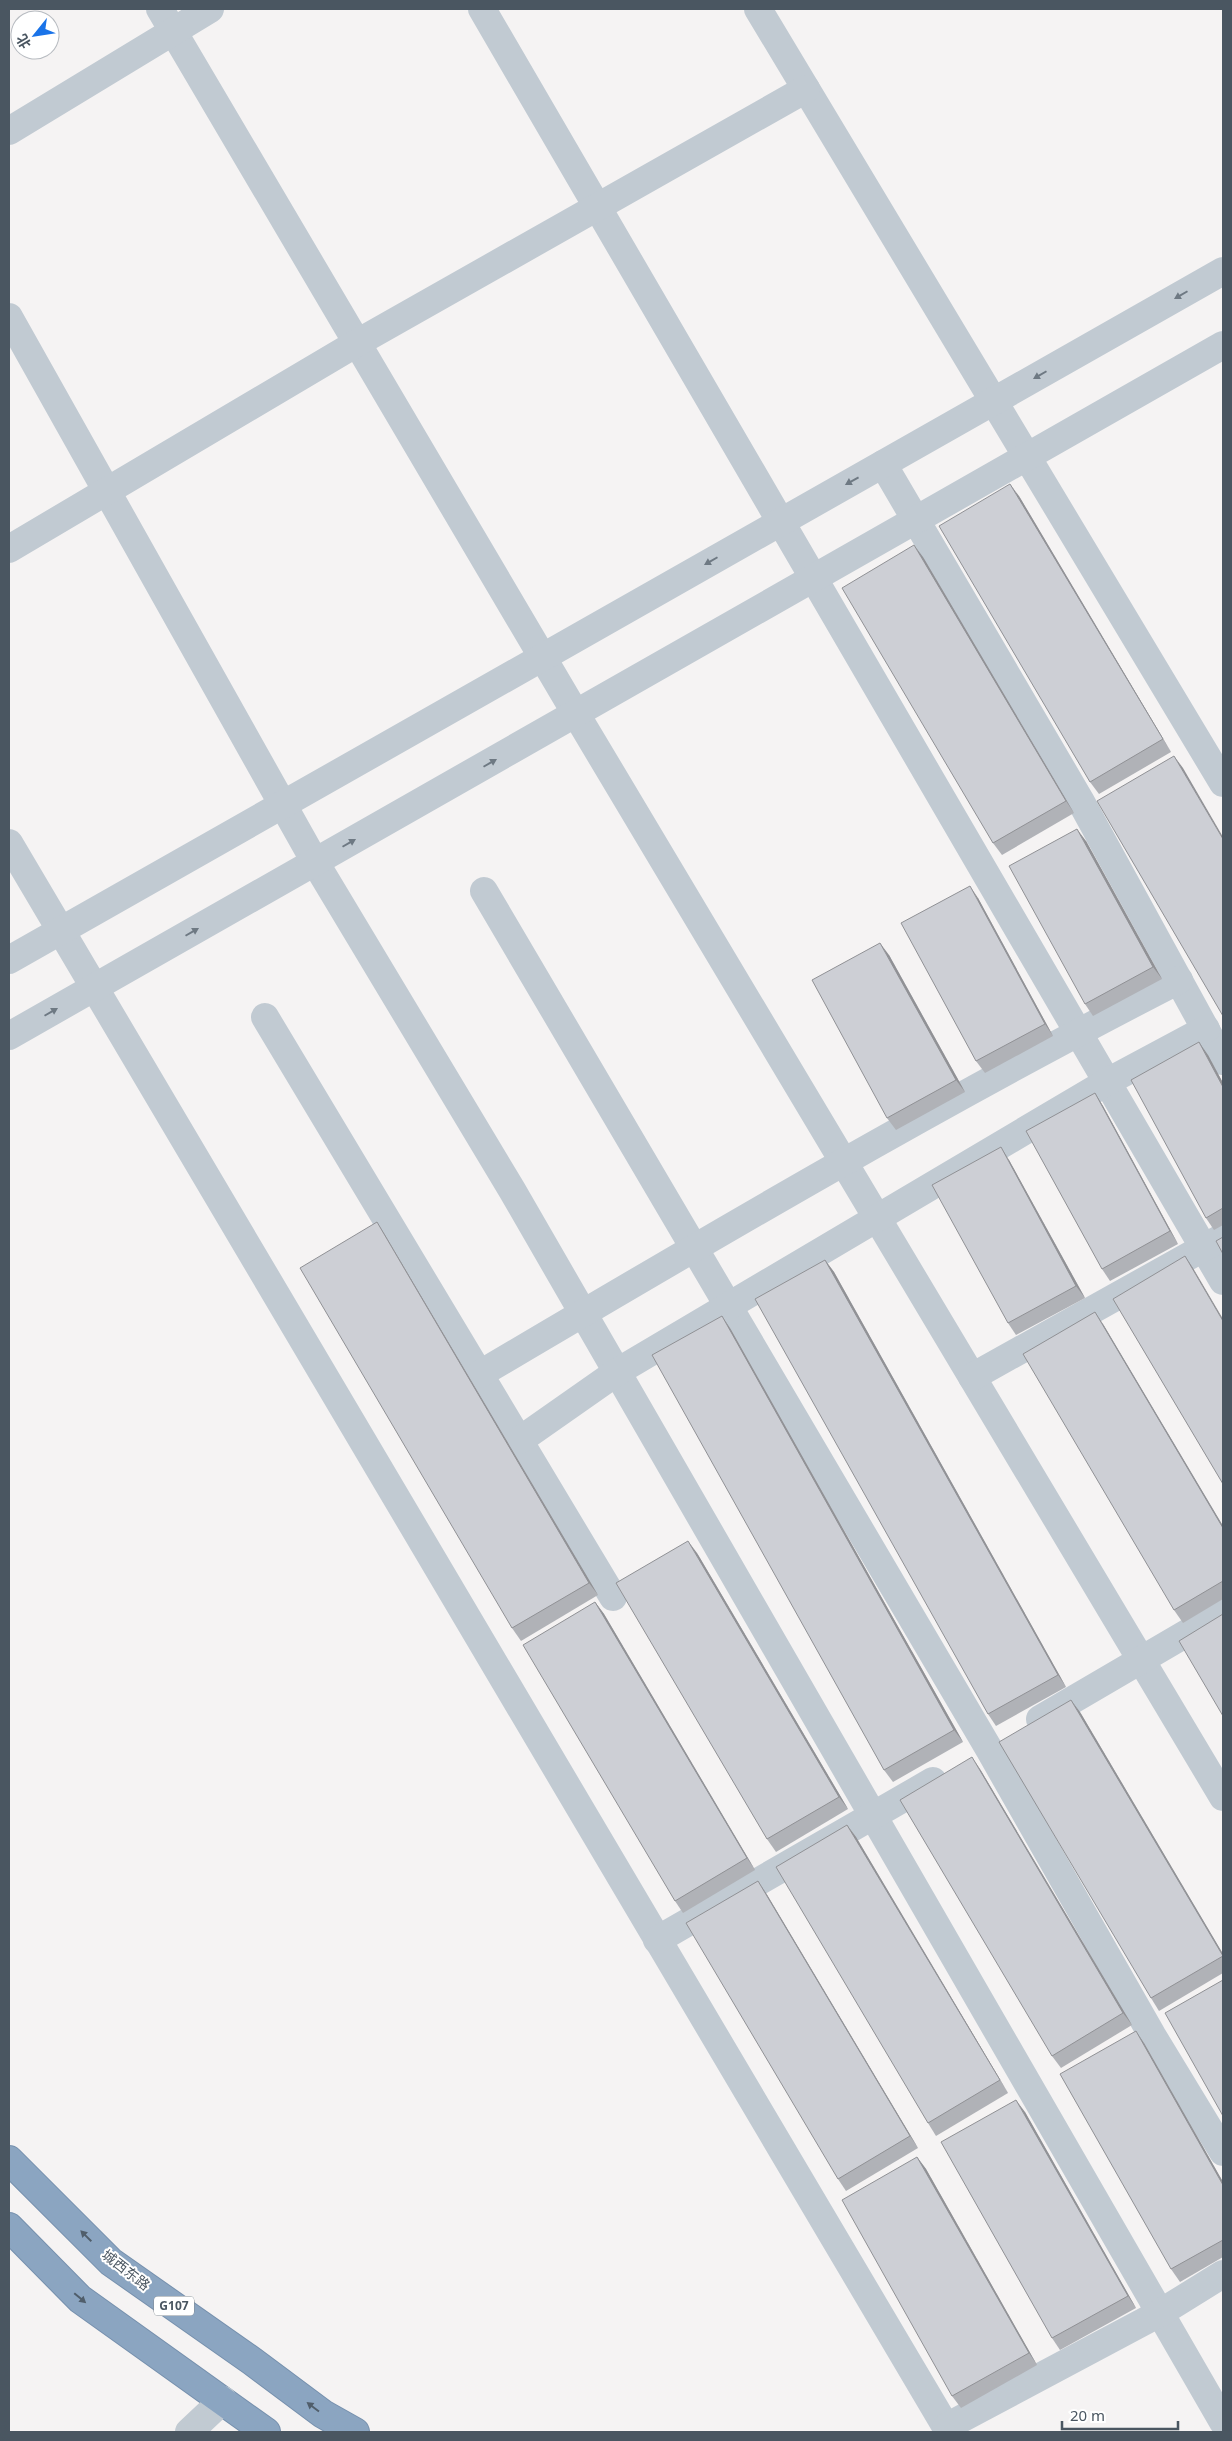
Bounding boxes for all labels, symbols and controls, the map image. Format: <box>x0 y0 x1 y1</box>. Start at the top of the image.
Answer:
north arrow <box>10 10 60 60</box>
text: 北 <box>12 31 35 53</box>
one-way arrow <box>1173 291 1188 299</box>
one-way arrow <box>1033 371 1046 380</box>
one-way arrow <box>845 477 860 485</box>
one-way arrow <box>704 557 718 566</box>
one-way arrow <box>484 758 497 767</box>
one-way arrow <box>342 838 356 847</box>
one-way arrow <box>186 927 199 936</box>
one-way arrow <box>44 1008 59 1016</box>
one-way arrow <box>80 2231 92 2243</box>
street label: 城西东路 <box>98 2245 154 2294</box>
one-way arrow <box>74 2293 87 2304</box>
road number: G107 <box>154 2296 194 2316</box>
scale bar <box>1062 2398 1178 2430</box>
one-way arrow <box>306 2402 320 2412</box>
text: 20 m <box>1070 2405 1105 2425</box>

